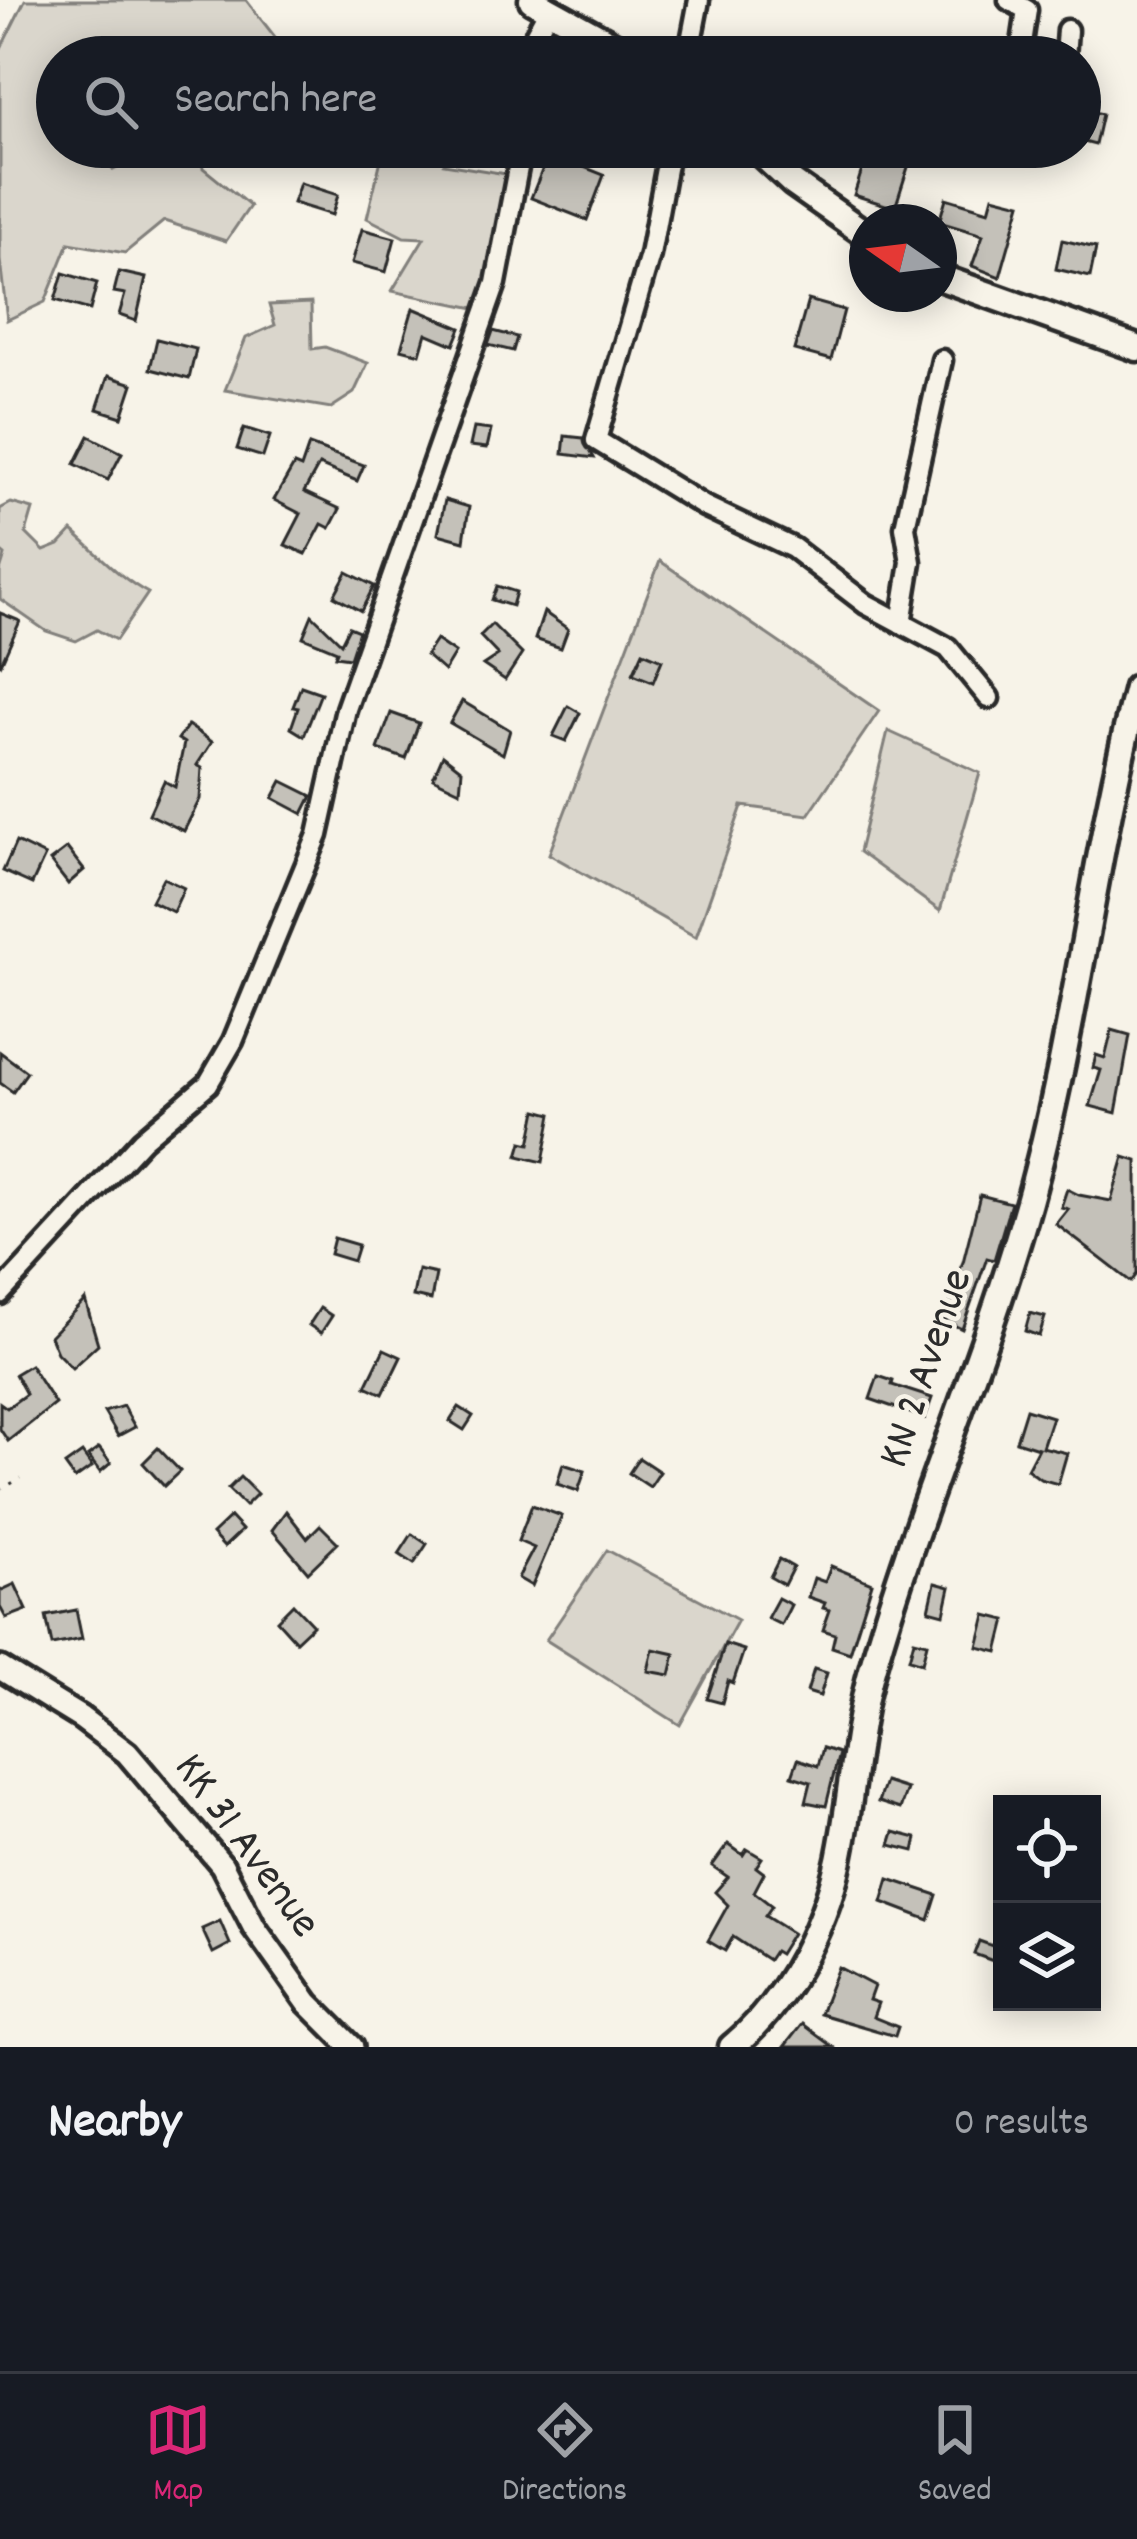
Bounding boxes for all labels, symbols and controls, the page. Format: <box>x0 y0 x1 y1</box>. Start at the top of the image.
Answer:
search box <box>36 36 1101 168</box>
icon: search <box>78 69 144 135</box>
text: Search here <box>174 70 377 134</box>
north arrow <box>849 204 957 312</box>
street label: KN 2 Avenue <box>864 1261 992 1477</box>
street label: KK 31 Avenue <box>156 1741 334 1953</box>
map controls <box>993 1795 1101 2011</box>
button: locate <box>993 1795 1101 1903</box>
button: layers <box>993 1903 1101 2011</box>
text: Nearby <box>48 2089 181 2161</box>
text: 0 results <box>954 2098 1089 2153</box>
tab: Map <box>145 2397 211 2516</box>
tab: Directions <box>502 2397 627 2516</box>
tab: Saved <box>918 2397 992 2516</box>

